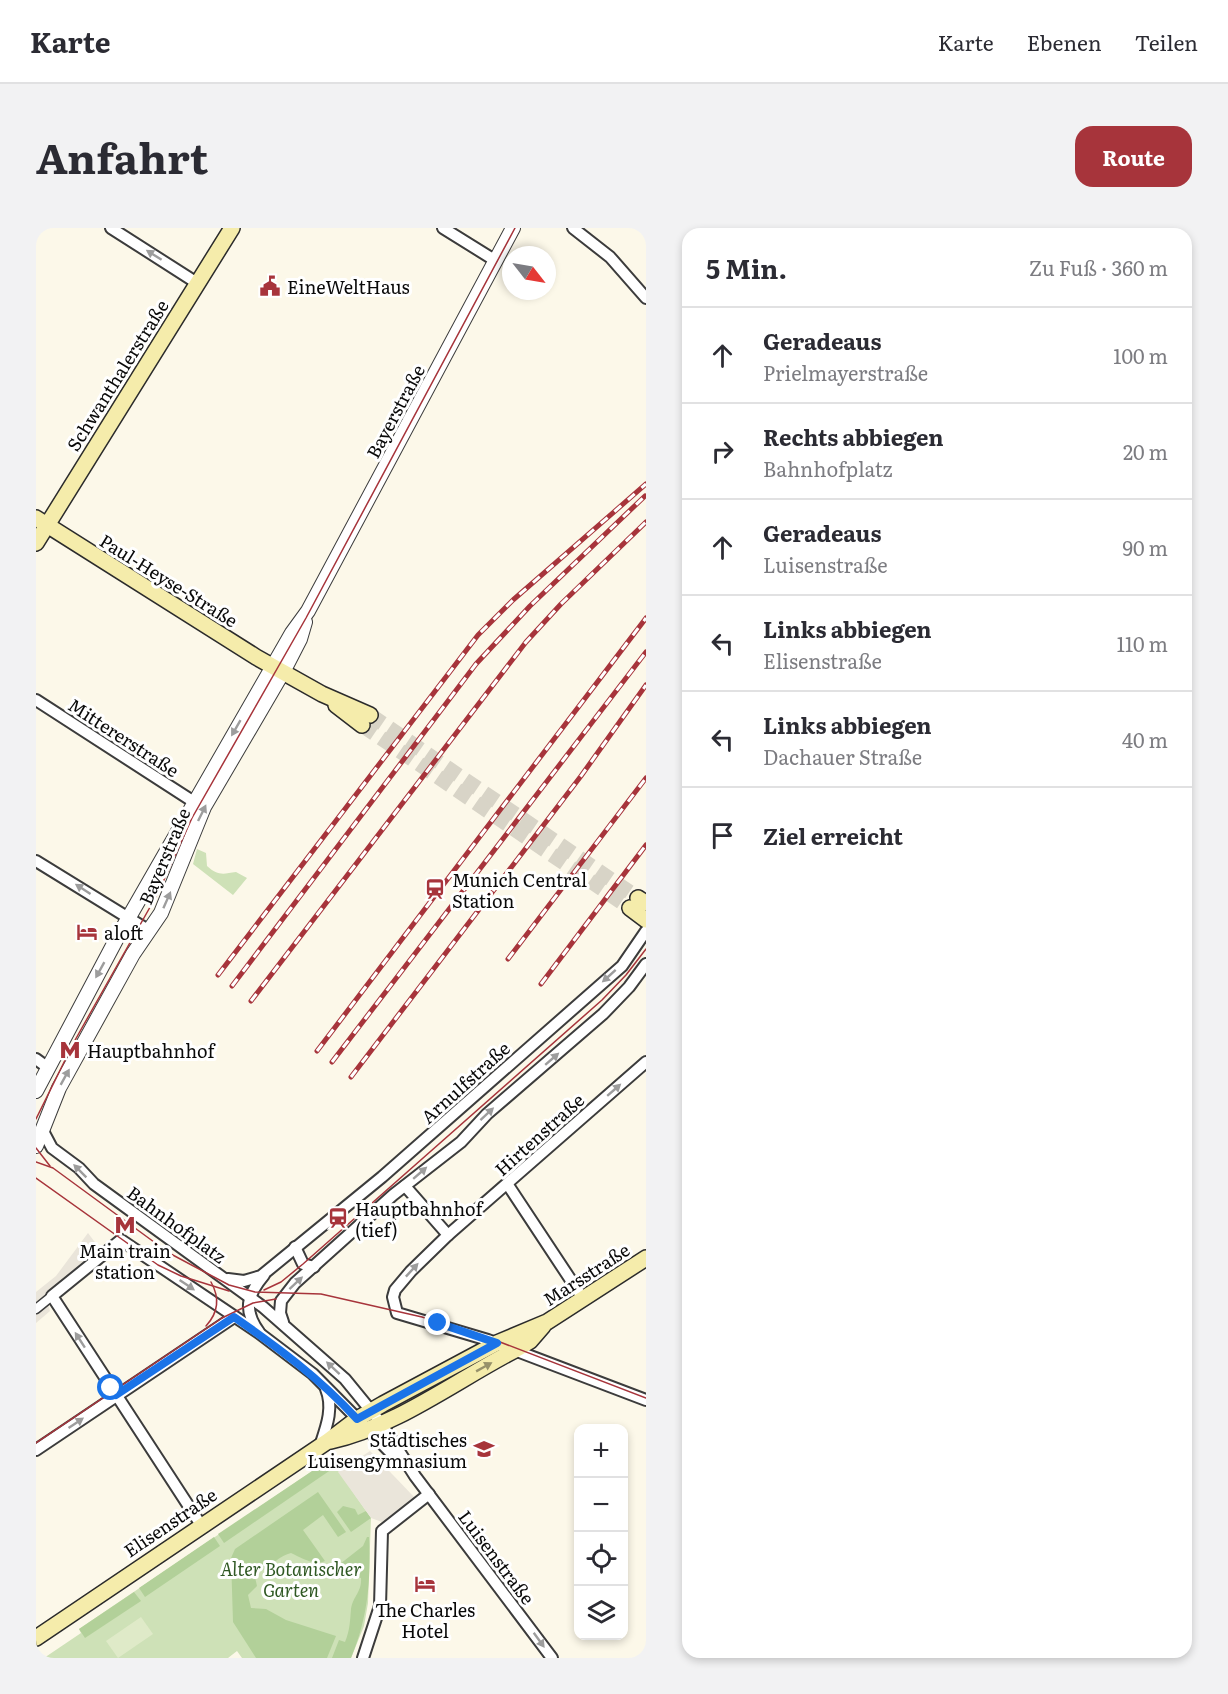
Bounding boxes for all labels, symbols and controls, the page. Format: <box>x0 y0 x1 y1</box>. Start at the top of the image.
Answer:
text: Karte <box>30 20 111 62</box>
text: Karte <box>938 26 994 57</box>
text: Ebenen <box>1027 26 1102 57</box>
text: Teilen <box>1135 26 1198 57</box>
text: Anfahrt <box>36 125 208 187</box>
button: Route <box>1075 126 1192 187</box>
north arrow <box>502 246 556 300</box>
text: 5 Min. <box>706 248 787 287</box>
one-way arrow <box>146 250 162 261</box>
text: Zu Fuß · 360 m <box>1029 252 1168 282</box>
place label: EineWeltHaus <box>287 273 410 300</box>
public building icon: EineWeltHaus <box>258 274 282 298</box>
street label: Schwanthalerstraße <box>59 294 175 456</box>
text: Geradeaus <box>763 324 881 357</box>
icon: ahead <box>706 339 739 372</box>
text: 100 m <box>1113 340 1168 370</box>
text: Prielmayerstraße <box>763 357 928 387</box>
street label: Bayerstraße <box>359 359 431 463</box>
text: Rechts abbiegen <box>763 420 943 453</box>
icon: right <box>706 435 739 468</box>
text: 20 m <box>1123 436 1168 466</box>
text: Bahnhofplatz <box>763 453 893 483</box>
text: Geradeaus <box>763 516 881 549</box>
street label: Paul-Heyse-Straße <box>95 527 243 633</box>
icon: ahead <box>706 531 739 564</box>
text: 90 m <box>1123 532 1168 562</box>
text: Luisenstraße <box>763 549 888 579</box>
text: Links abbiegen <box>763 612 932 645</box>
icon: left <box>706 627 739 660</box>
text: 110 m <box>1117 628 1168 658</box>
text: Elisenstraße <box>763 645 882 675</box>
street label: Mittererstraße <box>63 691 185 783</box>
text: Links abbiegen <box>763 708 932 741</box>
one-way arrow <box>232 720 242 737</box>
icon: left <box>706 723 739 756</box>
text: 40 m <box>1122 724 1168 754</box>
text: Dachauer Straße <box>763 741 922 771</box>
street label: Bayerstraße <box>131 803 197 909</box>
one-way arrow <box>197 804 206 821</box>
icon: arrive <box>706 819 739 852</box>
text: Ziel erreicht <box>763 819 903 852</box>
place label: Munich Central Station <box>452 866 587 914</box>
station icon: Munich Central Station <box>423 877 447 901</box>
one-way arrow <box>75 884 91 895</box>
one-way arrow <box>162 891 172 909</box>
place label: aloft <box>104 919 144 946</box>
hotel icon: aloft <box>75 920 99 944</box>
one-way arrow <box>95 961 105 978</box>
one-way arrow <box>602 969 617 983</box>
street label: Arnulfstraße <box>414 1035 516 1129</box>
place label: Hauptbahnhof <box>87 1037 217 1064</box>
metro station icon: Hauptbahnhof <box>58 1038 82 1062</box>
one-way arrow <box>544 1053 559 1066</box>
one-way arrow <box>60 1068 70 1085</box>
one-way arrow <box>606 1083 622 1096</box>
street label: Hirtenstraße <box>488 1086 590 1182</box>
one-way arrow <box>479 1108 493 1122</box>
one-way arrow <box>74 1164 88 1178</box>
one-way arrow <box>412 1167 427 1180</box>
street label: Bahnhofplatz <box>122 1179 232 1269</box>
place label: Hauptbahnhof (tief) <box>355 1195 485 1243</box>
station icon: Hauptbahnhof (tief) <box>326 1206 350 1230</box>
metro station icon: Main train station <box>113 1213 137 1237</box>
street label: Marsstraße <box>537 1236 635 1312</box>
place label: Main train station <box>79 1237 171 1285</box>
one-way arrow <box>405 1263 419 1278</box>
one-way arrow <box>288 1277 303 1290</box>
one-way arrow <box>178 1279 194 1291</box>
route end <box>424 1309 450 1335</box>
one-way arrow <box>74 1333 86 1349</box>
one-way arrow <box>327 1362 341 1376</box>
one-way arrow <box>476 1362 493 1372</box>
route start <box>97 1374 123 1400</box>
one-way arrow <box>68 1417 84 1428</box>
map controls <box>574 1424 628 1640</box>
button: + <box>574 1424 628 1478</box>
place label: Städtisches Luisengymnasium <box>307 1426 467 1474</box>
school or university icon: Städtisches Luisengymnasium <box>472 1437 496 1461</box>
button: − <box>574 1478 628 1532</box>
street label: Elisenstraße <box>118 1481 222 1563</box>
street label: Luisenstraße <box>452 1504 542 1610</box>
button: locate <box>574 1532 628 1586</box>
park label: Alter Botanischer Garten <box>220 1555 362 1603</box>
hotel icon: The Charles Hotel <box>413 1572 437 1596</box>
button: layers <box>574 1586 628 1640</box>
place label: The Charles Hotel <box>375 1596 475 1644</box>
one-way arrow <box>533 1631 545 1647</box>

